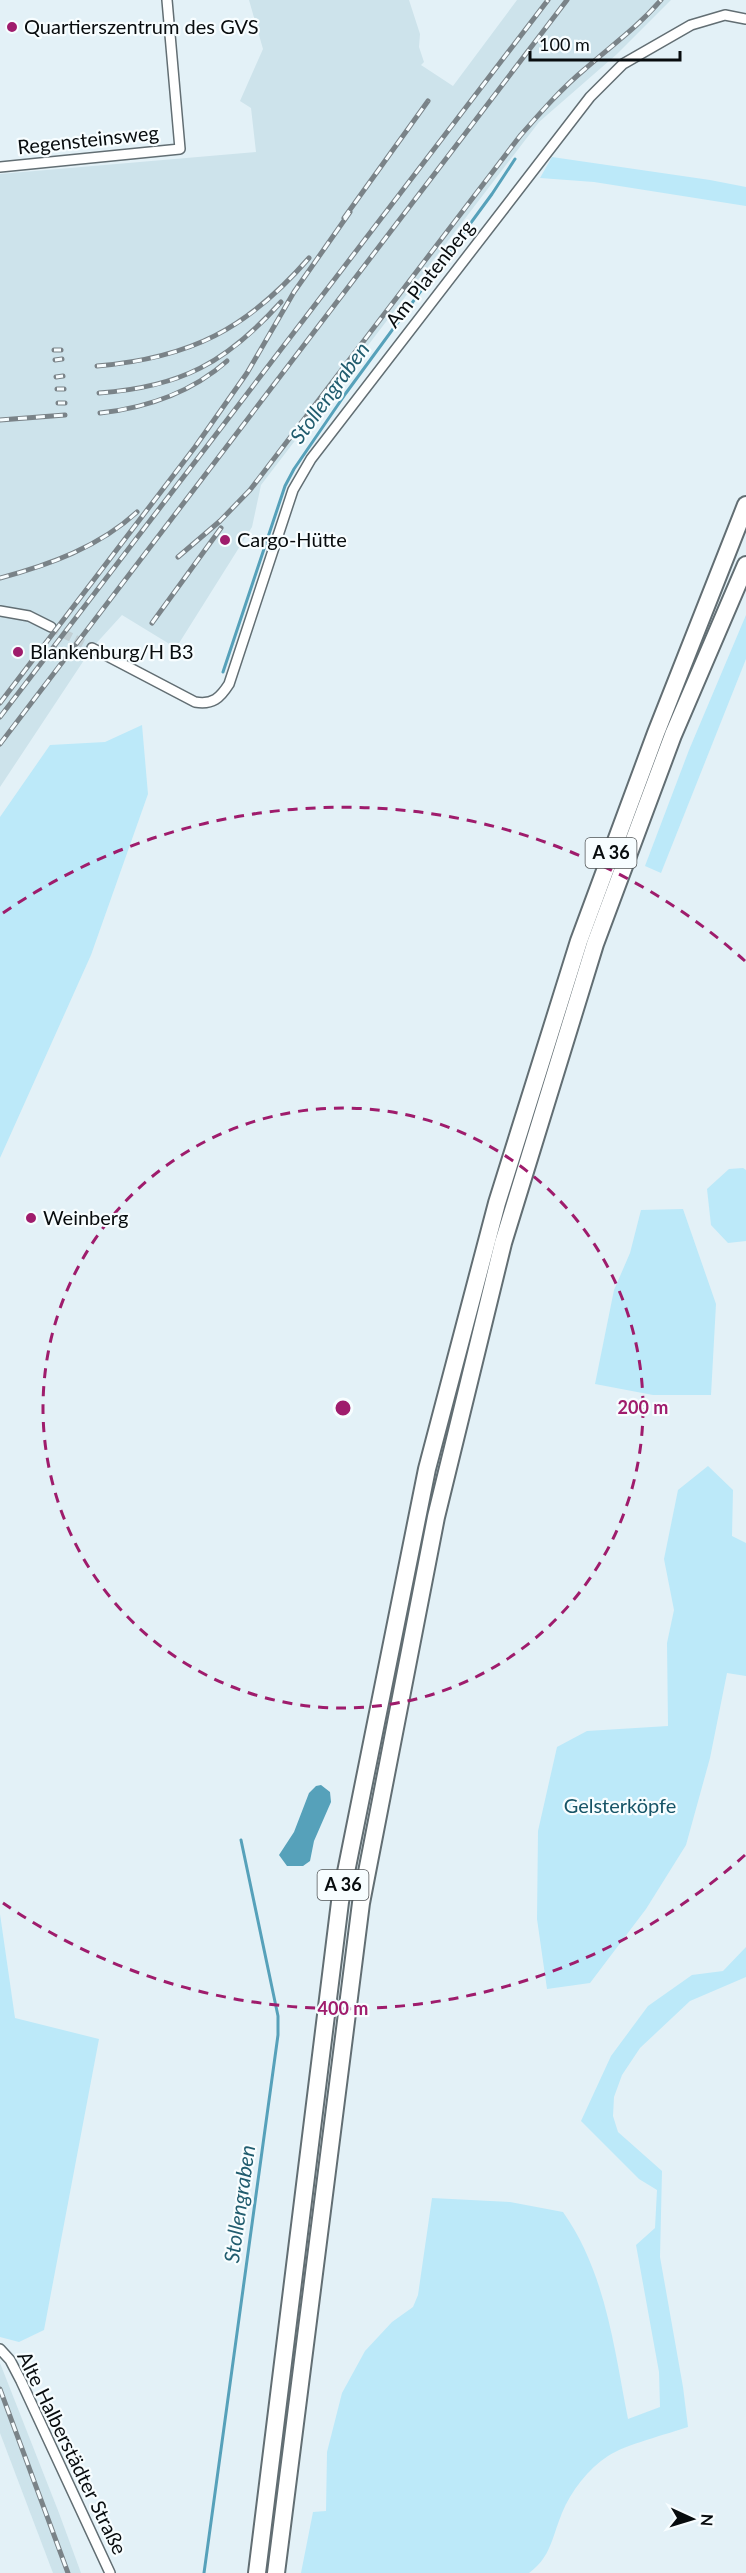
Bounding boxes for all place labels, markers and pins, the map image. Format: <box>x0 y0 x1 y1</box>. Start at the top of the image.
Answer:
place label: Quartierszentrum des GVS <box>24 14 259 38</box>
marker: Quartierszentrum des GVS <box>5 20 19 34</box>
place label: Cargo-Hütte <box>237 527 347 551</box>
marker: Cargo-Hütte <box>218 533 232 547</box>
place label: Blankenburg/H B3 <box>30 639 194 663</box>
marker: Blankenburg/H B3 <box>11 645 25 659</box>
place label: Weinberg <box>43 1205 128 1229</box>
marker: Weinberg <box>24 1211 38 1225</box>
centre of rings <box>333 1398 353 1418</box>

